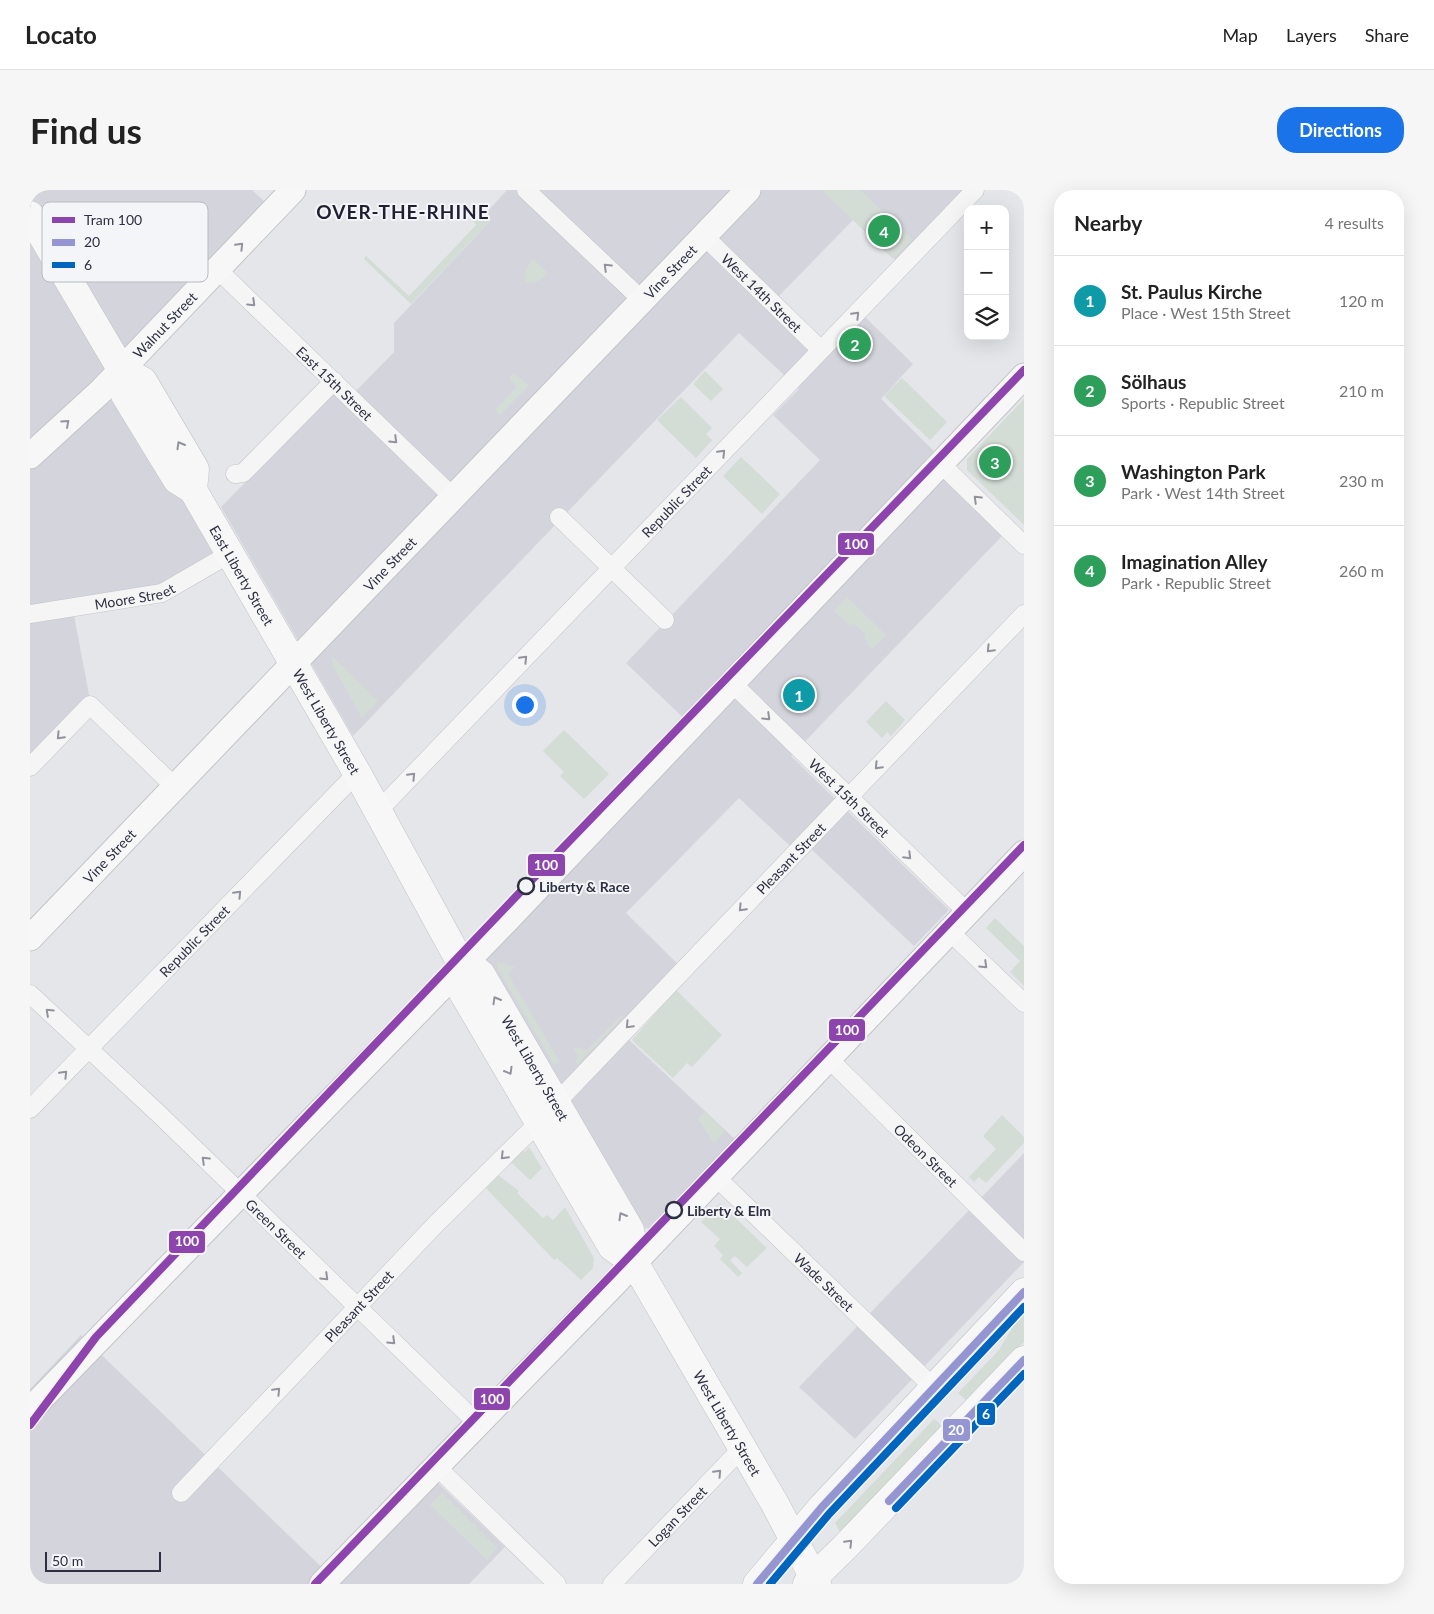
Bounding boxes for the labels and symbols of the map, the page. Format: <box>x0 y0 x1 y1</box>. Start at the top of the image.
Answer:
district label: OVER-THE-RHINE <box>316 200 490 223</box>
legend <box>42 202 208 282</box>
text: Tram 100 <box>84 211 142 228</box>
pin: 4 <box>868 212 900 250</box>
text: 20 <box>84 233 100 250</box>
street label: Vine Street <box>640 241 700 302</box>
one-way arrow <box>234 242 243 251</box>
street label: West 14th Street <box>718 250 806 335</box>
text: 6 <box>84 256 92 273</box>
one-way arrow <box>603 263 612 272</box>
street label: Walnut Street <box>129 288 200 361</box>
one-way arrow <box>247 297 256 306</box>
one-way arrow <box>850 311 859 320</box>
pin: 2 <box>839 325 871 363</box>
street label: East 15th Street <box>293 342 377 424</box>
one-way arrow <box>61 420 70 429</box>
one-way arrow <box>388 434 397 443</box>
one-way arrow <box>177 441 187 450</box>
pin: 3 <box>979 443 1011 481</box>
one-way arrow <box>716 450 725 459</box>
street label: Republic Street <box>638 462 714 540</box>
one-way arrow <box>974 496 983 505</box>
street label: East Liberty Street <box>207 522 278 628</box>
line badge: 100 <box>837 532 875 556</box>
street label: Vine Street <box>360 533 419 594</box>
text: 100 <box>844 535 868 552</box>
street label: Moore Street <box>93 579 178 612</box>
one-way arrow <box>987 643 996 652</box>
one-way arrow <box>518 655 527 664</box>
street label: West Liberty Street <box>290 665 364 777</box>
pin: 1 <box>783 676 815 714</box>
your location <box>512 692 538 718</box>
one-way arrow <box>761 711 770 720</box>
one-way arrow <box>57 730 66 739</box>
street label: West 15th Street <box>806 755 893 840</box>
one-way arrow <box>875 761 884 770</box>
one-way arrow <box>406 773 415 782</box>
street label: Pleasant Street <box>752 819 828 897</box>
street label: Vine Street <box>79 825 139 886</box>
one-way arrow <box>903 850 912 859</box>
line badge: 100 <box>527 853 566 877</box>
text: 100 <box>534 856 558 873</box>
marker: Liberty & Race <box>517 877 535 895</box>
place label: Liberty & Race <box>539 878 630 895</box>
one-way arrow <box>232 891 241 900</box>
street label: Republic Street <box>155 901 232 980</box>
one-way arrow <box>739 902 748 911</box>
one-way arrow <box>979 959 988 968</box>
one-way arrow <box>493 997 503 1006</box>
one-way arrow <box>46 1009 55 1018</box>
street label: West Liberty Street <box>498 1012 573 1123</box>
line badge: 100 <box>828 1018 866 1042</box>
one-way arrow <box>626 1020 635 1029</box>
text: 100 <box>835 1021 859 1038</box>
one-way arrow <box>502 1065 512 1074</box>
one-way arrow <box>58 1070 67 1079</box>
street label: Odeon Street <box>891 1120 961 1190</box>
one-way arrow <box>501 1150 510 1159</box>
one-way arrow <box>202 1157 211 1166</box>
street label: Green Street <box>243 1195 310 1261</box>
marker: Liberty & Elm <box>665 1201 683 1219</box>
place label: Liberty & Elm <box>687 1202 771 1219</box>
one-way arrow <box>618 1213 628 1222</box>
line badge: 100 <box>168 1230 206 1254</box>
text: 100 <box>175 1232 199 1249</box>
street label: Wade Street <box>791 1249 858 1314</box>
street label: Pleasant Street <box>321 1266 396 1345</box>
one-way arrow <box>320 1271 329 1280</box>
one-way arrow <box>387 1335 396 1344</box>
street label: West Liberty Street <box>690 1367 765 1479</box>
line badge: 100 <box>473 1387 511 1411</box>
one-way arrow <box>271 1388 280 1397</box>
text: 100 <box>480 1390 504 1407</box>
line badge: 6 <box>976 1402 996 1426</box>
text: 6 <box>982 1405 990 1422</box>
line badge: 20 <box>942 1418 971 1442</box>
text: 20 <box>948 1421 964 1438</box>
one-way arrow <box>712 1469 721 1478</box>
street label: Logan Street <box>644 1482 710 1550</box>
one-way arrow <box>843 1540 852 1549</box>
scale bar <box>45 1549 161 1572</box>

